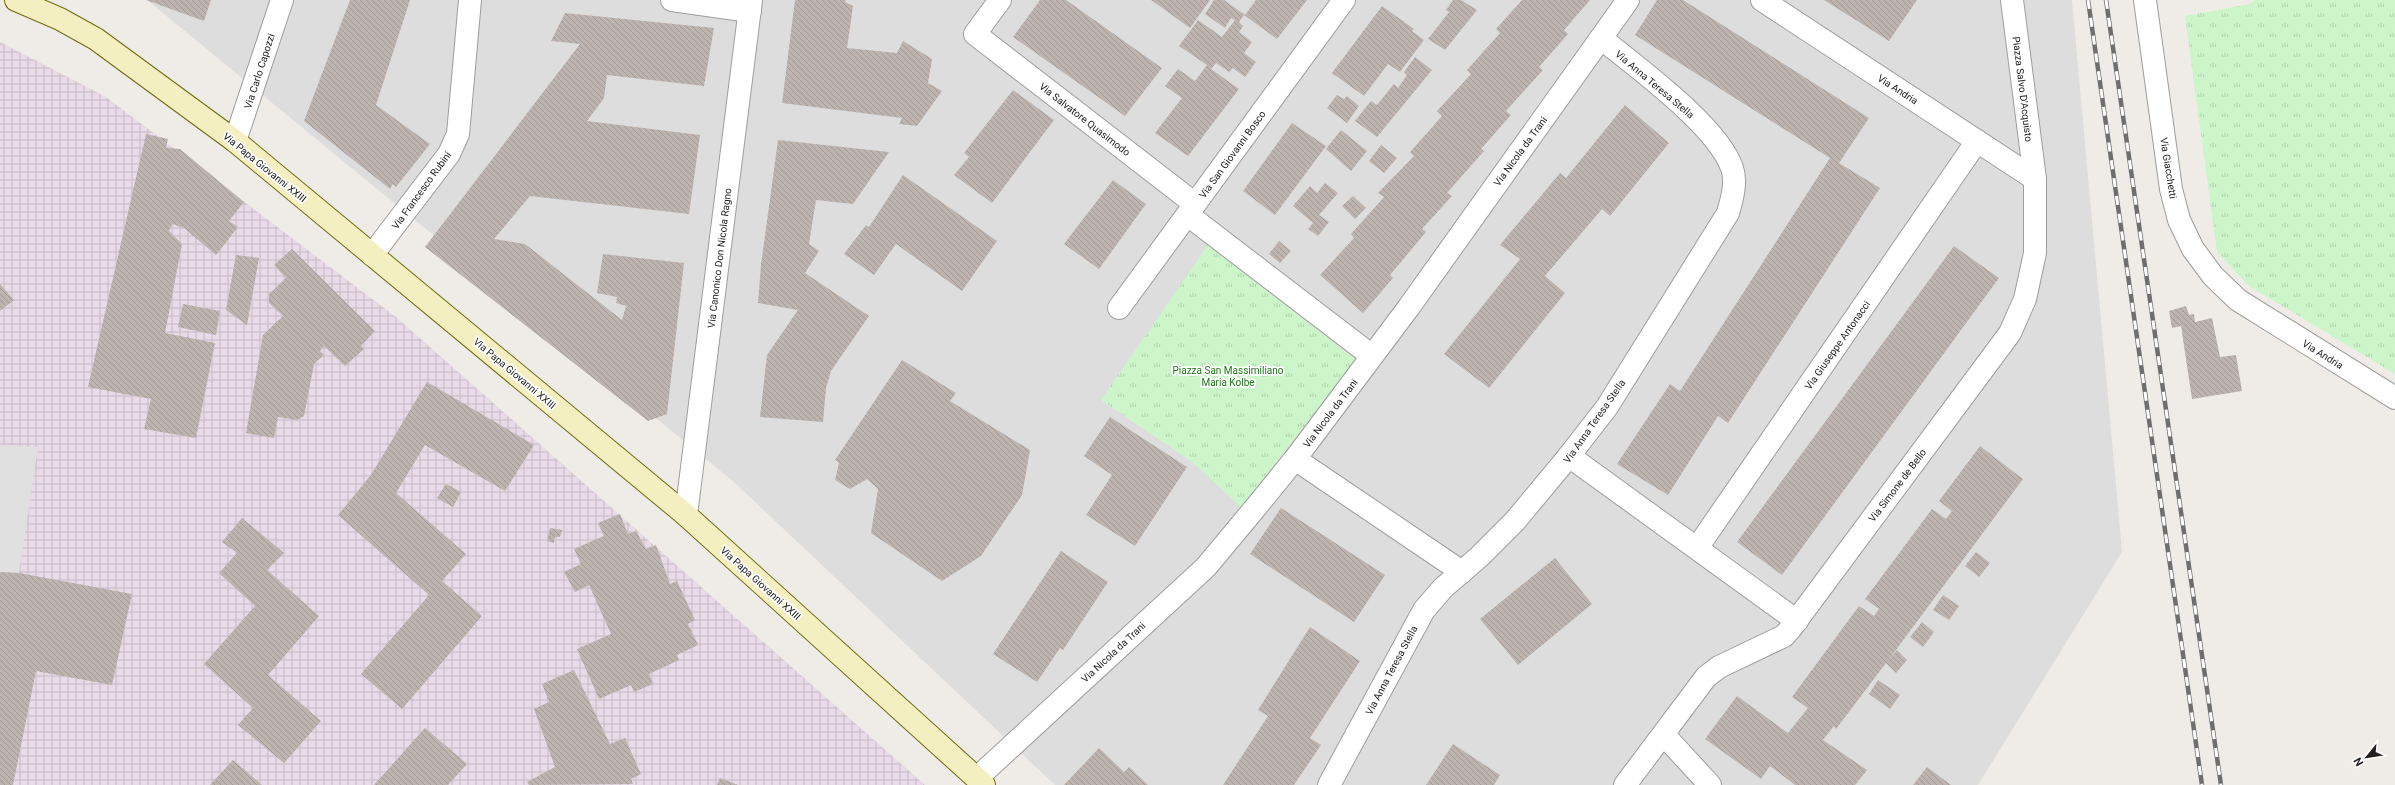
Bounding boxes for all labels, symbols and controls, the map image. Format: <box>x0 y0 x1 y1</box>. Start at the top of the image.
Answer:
street label: Via Carlo Capozzi <box>242 32 277 110</box>
street label: Piazza Salvo D'Acquisto <box>2011 36 2034 143</box>
street label: Via Anna Teresa Stella <box>1613 48 1696 121</box>
street label: Via Andria <box>1876 72 1920 106</box>
street label: Via Salvatore Quasimodo <box>1037 81 1132 158</box>
street label: Via San Giovanni Bosco <box>1197 108 1268 200</box>
street label: Via Nicola da Trani <box>1492 114 1549 188</box>
street label: Via Papa Giovanni XXIII <box>221 130 308 204</box>
street label: Via Giacchetti <box>2158 137 2179 199</box>
street label: Via Francesco Rubini <box>390 149 453 231</box>
street label: Via Canonico Don Nicola Ragno <box>705 187 734 329</box>
street label: Via Giuseppe Antonacci <box>1803 299 1872 392</box>
street label: Via Papa Giovanni XXIII <box>471 336 558 411</box>
street label: Via Andria <box>2300 338 2345 371</box>
park label: Piazza San Massimiliano Maria Kolbe <box>1172 365 1284 388</box>
street label: Via Nicola da Trani <box>1301 377 1360 450</box>
street label: Via Anna Teresa Stella <box>1561 377 1627 465</box>
street label: Via Simone de Bello <box>1866 446 1929 524</box>
street label: Via Papa Giovanni XXIII <box>718 545 803 622</box>
street label: Via Nicola da Trani <box>1079 620 1147 685</box>
street label: Via Anna Teresa Stella <box>1363 624 1420 717</box>
north arrow <box>2347 737 2387 777</box>
text: N <box>2351 755 2366 768</box>

